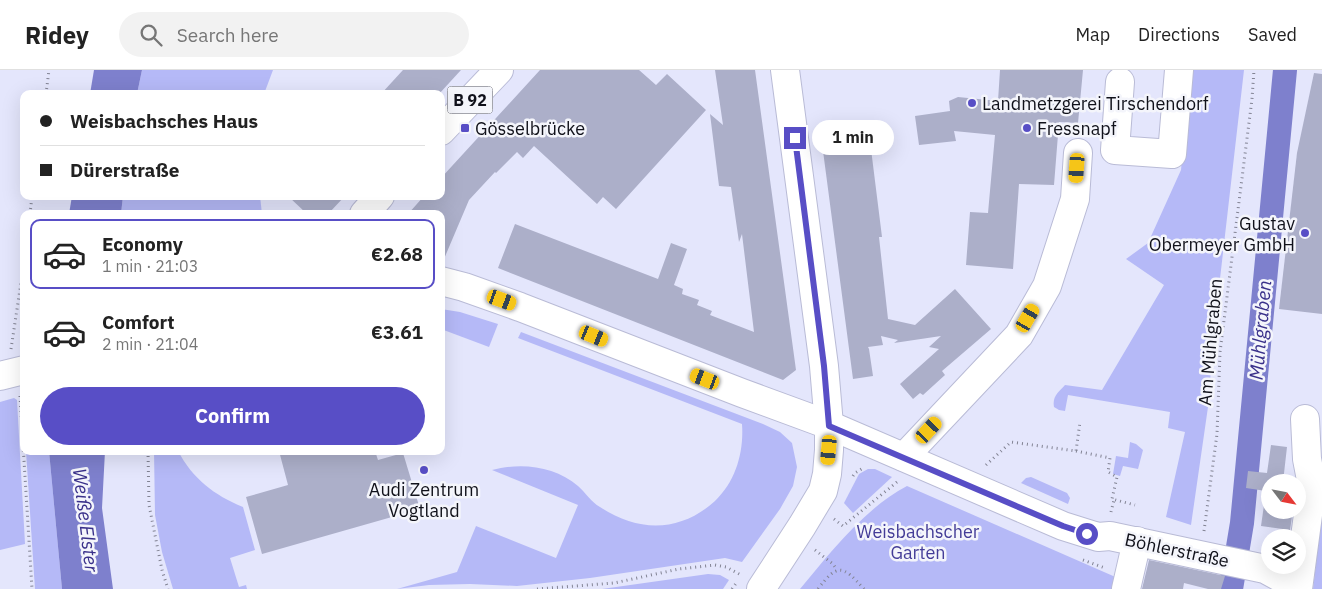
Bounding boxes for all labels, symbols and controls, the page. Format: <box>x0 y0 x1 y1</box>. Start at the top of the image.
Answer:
search box <box>119 12 469 57</box>
text: Ridey <box>25 19 89 51</box>
icon: search <box>137 21 165 49</box>
text: Search here <box>177 23 279 47</box>
text: Map <box>1075 23 1110 46</box>
text: Directions <box>1138 23 1220 46</box>
text: Saved <box>1248 23 1297 46</box>
road number: B 92 <box>448 86 492 114</box>
place label: Landmetzgerei Tirschendorf <box>982 92 1209 115</box>
marker: Landmetzgerei Tirschendorf <box>966 97 978 109</box>
text: Weisbachsches Haus <box>70 109 258 133</box>
place label: Gösselbrücke <box>475 117 585 140</box>
place label: Fressnapf <box>1037 117 1117 140</box>
callout: 1 min <box>812 120 895 156</box>
marker: Gösselbrücke <box>459 122 471 134</box>
marker: Fressnapf <box>1021 122 1033 134</box>
route end <box>784 127 806 149</box>
text: 1 min <box>832 127 874 147</box>
car <box>1068 153 1085 183</box>
text: Dürerstraße <box>70 158 179 182</box>
place label: Gustav Obermeyer GmbH <box>1149 212 1295 256</box>
marker: Gustav Obermeyer GmbH <box>1299 227 1311 239</box>
icon: car <box>42 232 87 277</box>
text: Economy <box>102 232 183 256</box>
text: €2.68 <box>371 242 423 266</box>
text: 1 min · 21:03 <box>102 256 198 276</box>
street label: Am Mühlgraben <box>1193 277 1227 407</box>
water label: Mühlgraben <box>1244 279 1276 381</box>
car <box>485 288 518 312</box>
car <box>1014 301 1041 335</box>
icon: car <box>42 310 87 355</box>
text: Comfort <box>102 310 175 334</box>
text: €3.61 <box>371 320 423 344</box>
car <box>577 323 610 349</box>
text: 2 min · 21:04 <box>102 334 198 354</box>
car <box>688 367 721 391</box>
button: Confirm <box>40 387 425 445</box>
car <box>913 414 944 446</box>
car <box>820 434 837 466</box>
marker: Audi Zentrum Vogtland <box>418 464 430 476</box>
water label: Weiße Elster <box>68 467 104 574</box>
north arrow <box>1261 474 1306 519</box>
map controls <box>1261 474 1306 574</box>
place label: Audi Zentrum Vogtland <box>369 478 479 522</box>
park label: Weisbachscher Garten <box>857 520 980 564</box>
route start <box>1076 523 1098 545</box>
street label: Böhlerstraße <box>1123 528 1231 572</box>
button: layers <box>1261 529 1306 574</box>

